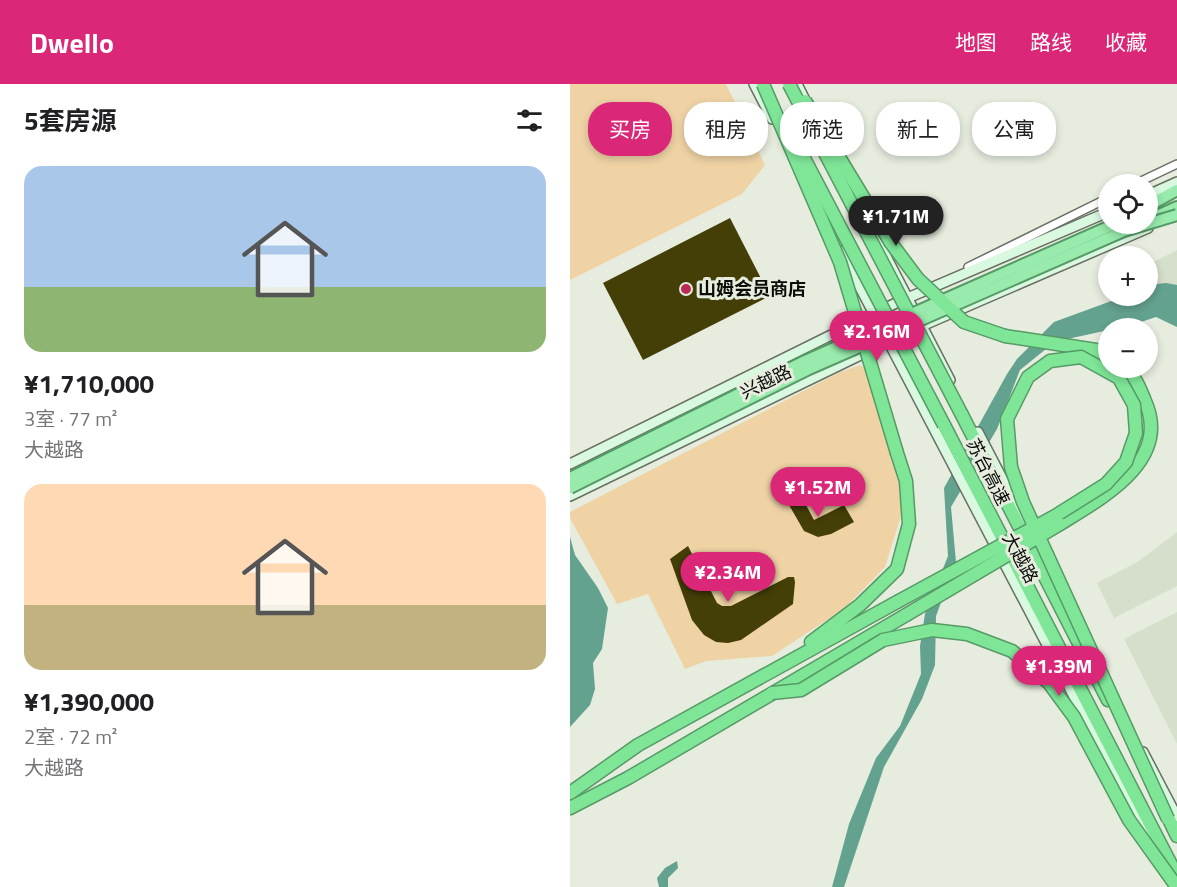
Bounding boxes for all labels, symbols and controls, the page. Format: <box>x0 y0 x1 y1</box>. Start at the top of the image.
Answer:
text: Dwello <box>30 21 114 64</box>
text: 地图 <box>955 26 997 58</box>
text: 路线 <box>1030 26 1072 58</box>
text: 收藏 <box>1105 26 1147 58</box>
text: 5套房源 <box>24 101 117 140</box>
chip: 买房 <box>588 102 672 156</box>
chip: 租房 <box>684 102 768 156</box>
chip: 筛选 <box>780 102 864 156</box>
chip: 新上 <box>876 102 960 156</box>
chip: 公寓 <box>972 102 1056 156</box>
icon: filters <box>513 104 546 137</box>
map controls <box>1098 174 1158 378</box>
button: locate <box>1098 174 1158 234</box>
pin: ¥1.71M <box>847 196 945 247</box>
text: ¥1.71M <box>862 200 930 231</box>
icon: home <box>231 205 339 313</box>
button: + <box>1098 246 1158 306</box>
place label: 山姆会员商店 <box>698 275 806 302</box>
marker: 山姆会员商店 <box>679 282 693 296</box>
pin: ¥2.16M <box>828 311 926 362</box>
text: ¥2.16M <box>843 315 911 346</box>
button: − <box>1098 318 1158 378</box>
street label: 兴越路 <box>736 358 796 406</box>
text: ¥1,710,000 <box>24 364 154 403</box>
text: 3室 · 77 m² <box>24 403 117 434</box>
text: 大越路 <box>24 434 84 465</box>
street label: 苏台高速 <box>960 434 1017 510</box>
pin: ¥1.52M <box>769 467 867 518</box>
text: ¥1.52M <box>784 471 852 502</box>
icon: home <box>231 523 339 631</box>
street label: 大越路 <box>996 528 1045 588</box>
pin: ¥2.34M <box>679 552 777 603</box>
text: ¥2.34M <box>694 556 762 587</box>
pin: ¥1.39M <box>1010 646 1108 697</box>
text: ¥1.39M <box>1025 650 1093 681</box>
text: ¥1,390,000 <box>24 682 154 721</box>
text: 2室 · 72 m² <box>24 721 117 752</box>
text: 大越路 <box>24 752 84 783</box>

